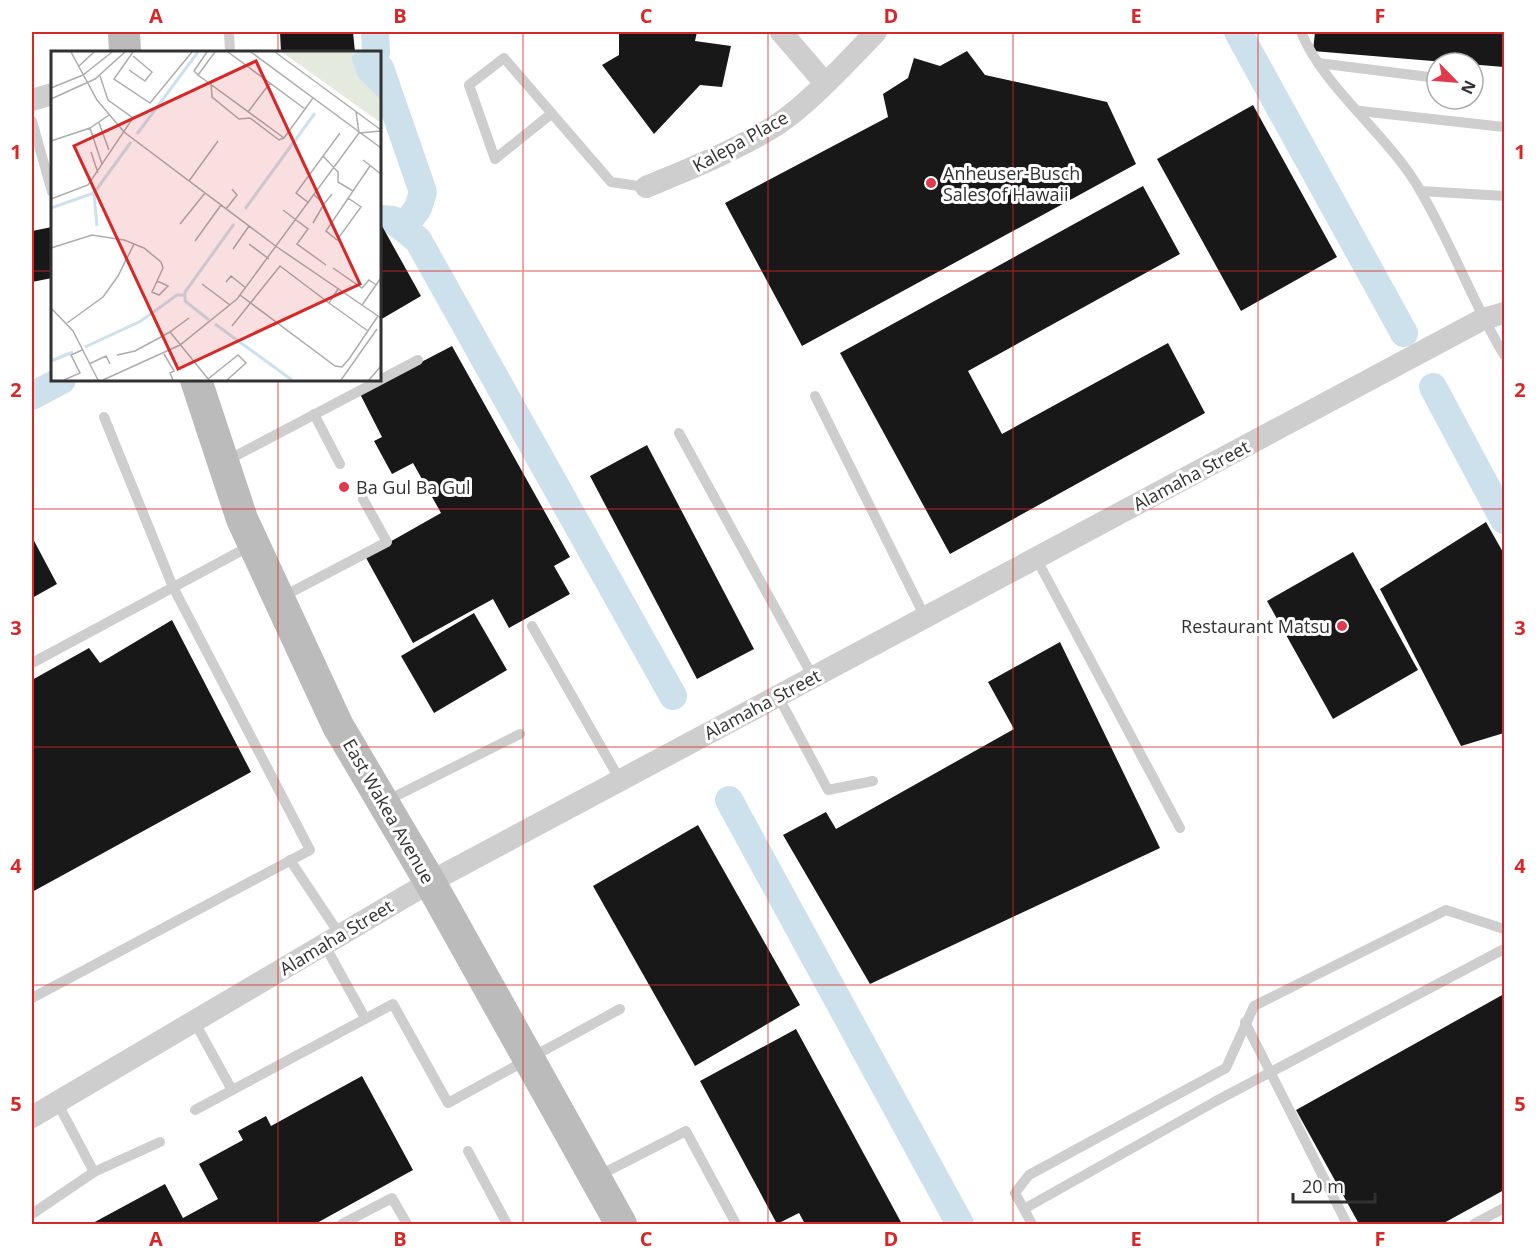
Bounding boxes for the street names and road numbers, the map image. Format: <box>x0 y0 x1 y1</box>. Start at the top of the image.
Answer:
street label: Kalepa Place <box>688 105 792 177</box>
street label: Alamaha Street <box>1129 434 1253 516</box>
street label: Alamaha Street <box>700 663 824 745</box>
street label: East Wakea Avenue <box>338 734 440 888</box>
street label: Alamaha Street <box>275 894 397 980</box>

